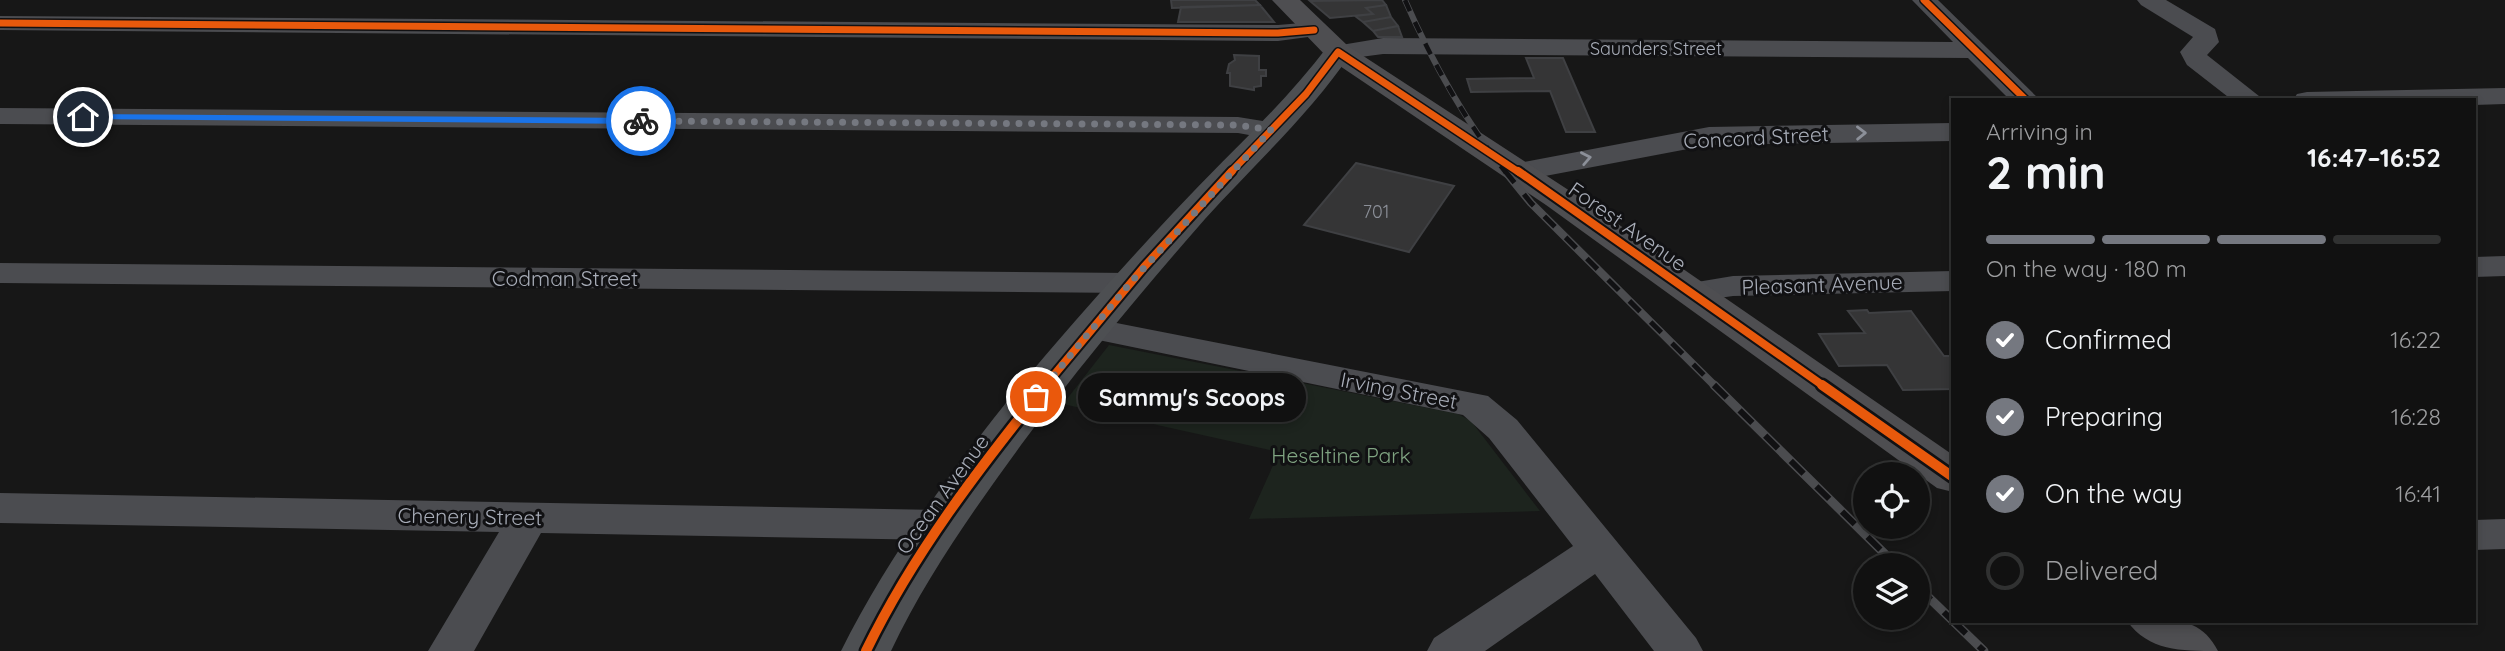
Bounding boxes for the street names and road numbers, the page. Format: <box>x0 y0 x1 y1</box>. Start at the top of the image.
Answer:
street label: Saunders Street <box>1590 37 1722 60</box>
street label: Concord Street <box>1683 120 1829 154</box>
street label: Forest Avenue <box>1564 176 1692 276</box>
street label: Codman Street <box>492 265 638 291</box>
street label: Pleasant Avenue <box>1741 268 1903 300</box>
street label: Irving Street <box>1338 366 1460 414</box>
street label: Ocean Avenue <box>890 429 994 559</box>
street label: Chenery Street <box>397 502 543 530</box>

